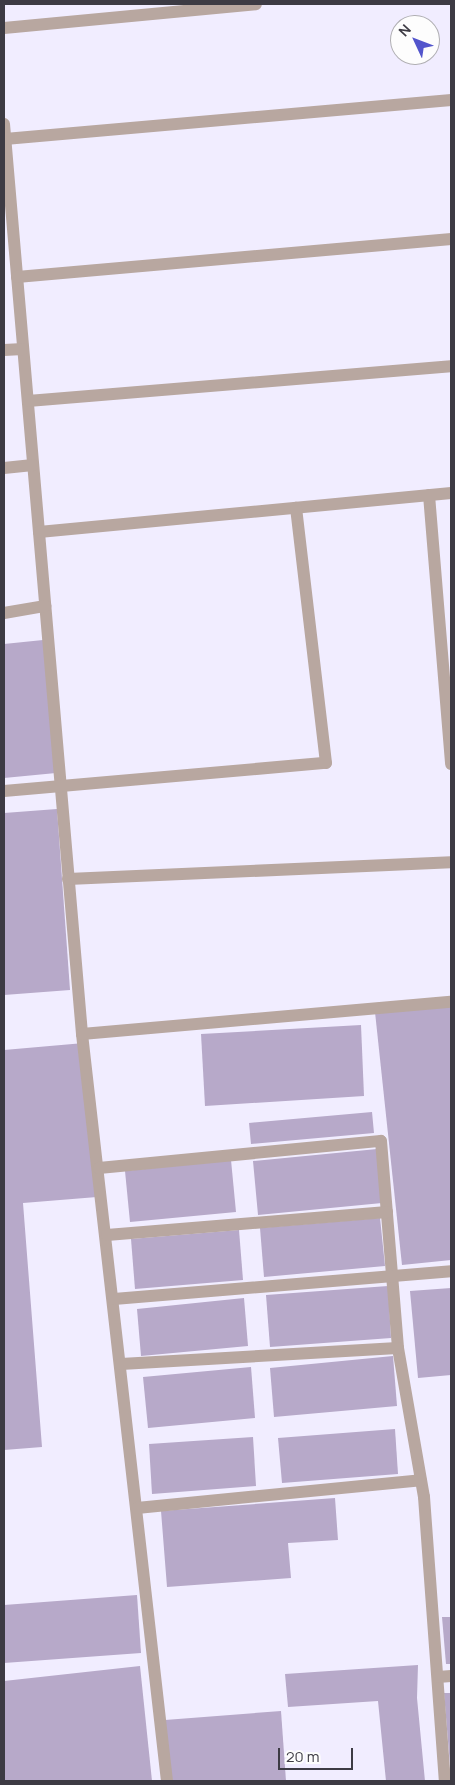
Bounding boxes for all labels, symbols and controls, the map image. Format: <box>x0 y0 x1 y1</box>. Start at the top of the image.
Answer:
north arrow <box>390 15 440 65</box>
text: N <box>394 20 415 40</box>
scale bar <box>280 1738 355 1770</box>
text: 20 m <box>286 1746 319 1767</box>

